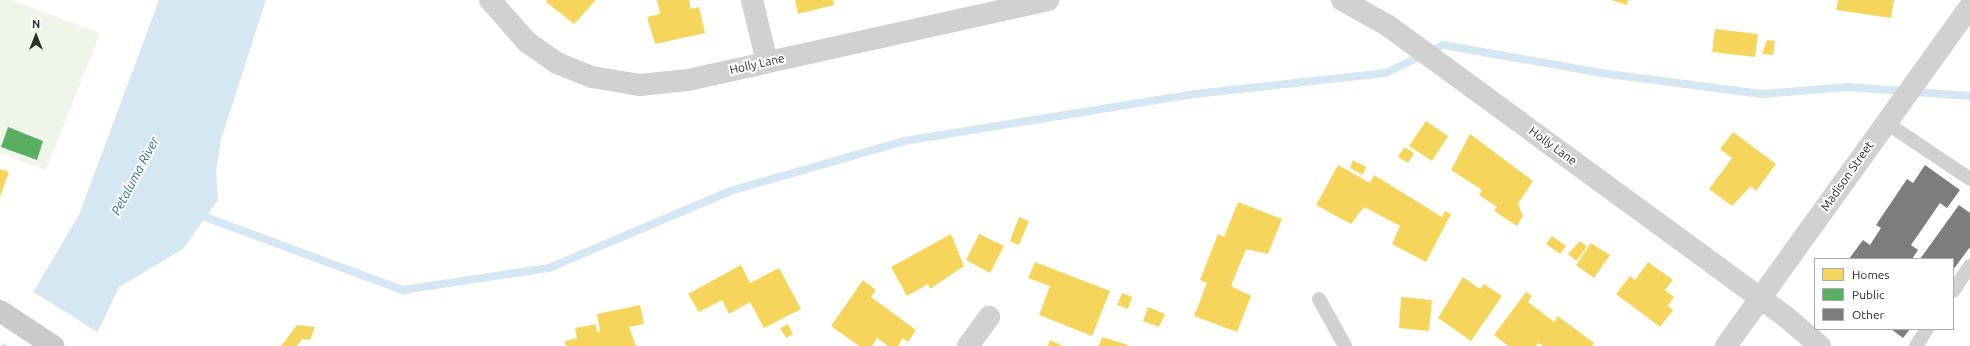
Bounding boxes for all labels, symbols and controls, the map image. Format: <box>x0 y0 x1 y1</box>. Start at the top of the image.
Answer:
north arrow <box>16 16 56 56</box>
text: N <box>32 18 40 30</box>
street label: Holly Lane <box>728 51 786 77</box>
street label: Holly Lane <box>1526 124 1580 168</box>
water label: Petaluma River <box>108 134 162 218</box>
street label: Madison Street <box>1818 138 1876 214</box>
legend <box>1814 258 1954 330</box>
text: Homes <box>1852 268 1890 281</box>
text: Public <box>1852 288 1885 301</box>
text: Other <box>1852 308 1884 321</box>

